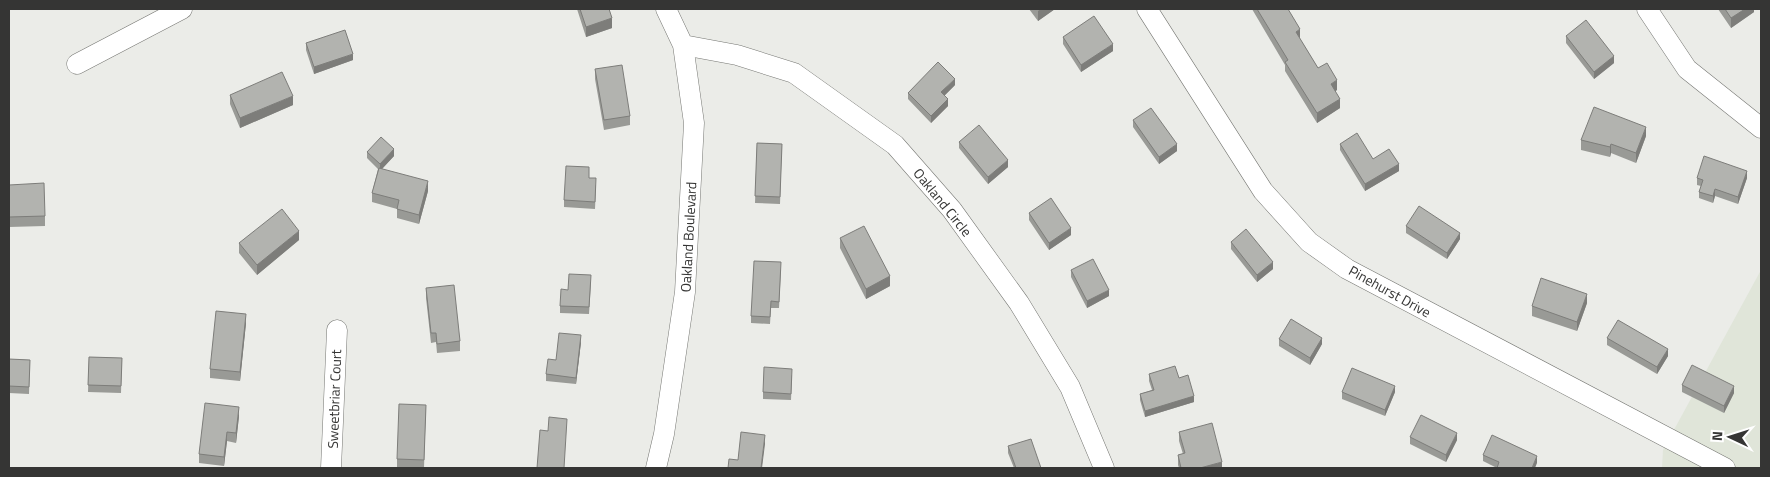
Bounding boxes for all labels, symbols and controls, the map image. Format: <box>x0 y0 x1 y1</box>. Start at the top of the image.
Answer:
street label: Oakland Circle <box>909 163 977 241</box>
street label: Oakland Boulevard <box>675 181 701 293</box>
street label: Pinehurst Drive <box>1345 260 1435 322</box>
street label: Sweetbriar Court <box>322 349 346 449</box>
north arrow <box>1705 412 1755 462</box>
text: N <box>1706 430 1727 442</box>

